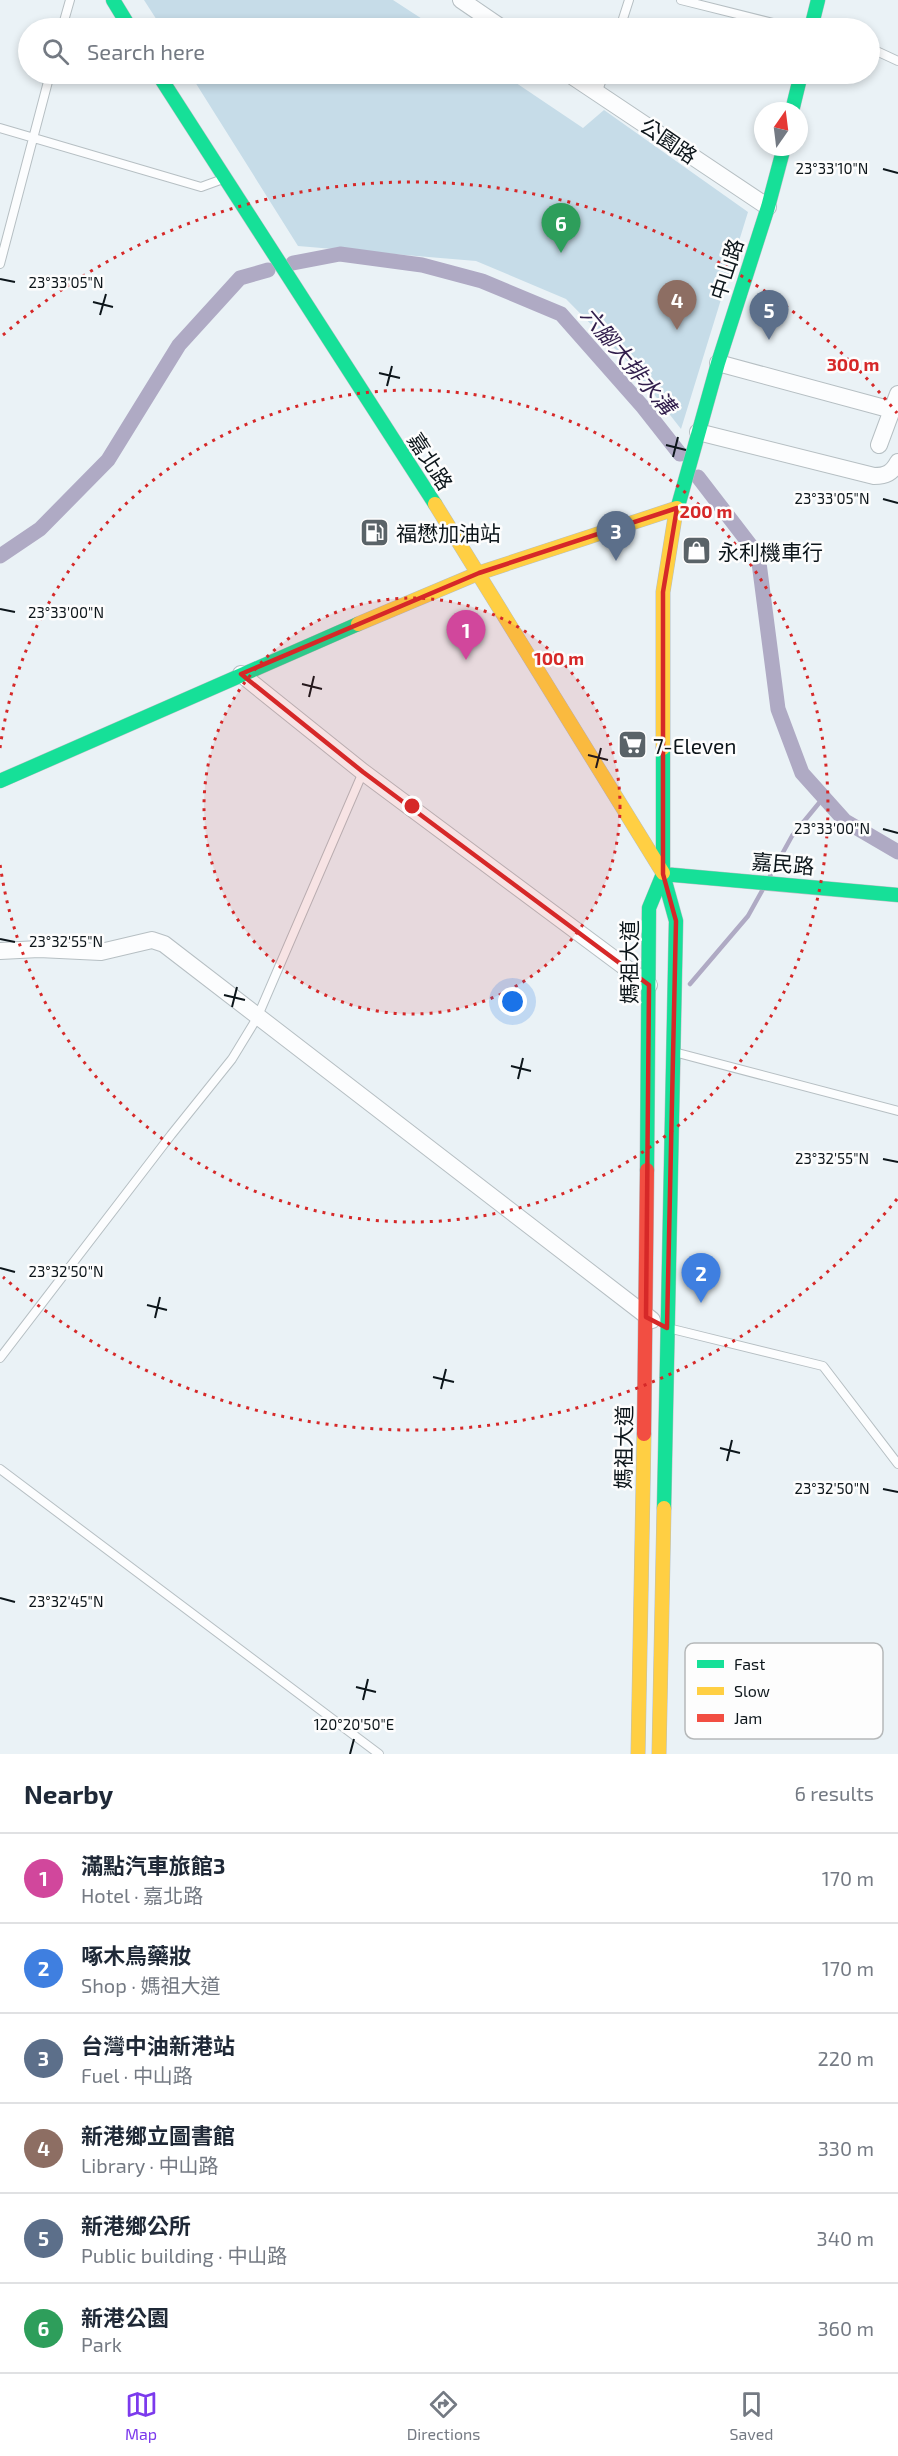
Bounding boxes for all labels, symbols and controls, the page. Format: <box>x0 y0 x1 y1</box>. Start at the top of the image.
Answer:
search box <box>18 18 880 84</box>
icon: search <box>39 35 72 68</box>
text: Search here <box>87 38 205 64</box>
north arrow <box>754 102 808 156</box>
street label: 公園路 <box>636 112 702 168</box>
text: 23°33'10"N <box>796 159 868 177</box>
pin: 6 <box>542 204 580 253</box>
street label: 中山路 <box>704 235 748 303</box>
text: 23°33'05"N <box>29 273 104 291</box>
pin: 4 <box>658 280 696 330</box>
pin: 5 <box>750 290 788 340</box>
water label: 六腳大排水溝 <box>577 301 683 421</box>
text: 300 m <box>827 353 879 375</box>
street label: 嘉北路 <box>403 428 459 494</box>
text: 23°33'05"N <box>795 489 870 507</box>
text: 200 m <box>680 500 732 522</box>
pin: 3 <box>596 512 636 561</box>
fuel station icon: 福懋加油站 <box>359 516 391 548</box>
place label: 福懋加油站 <box>396 520 501 545</box>
shop icon: 永利機車行 <box>681 535 713 567</box>
place label: 永利機車行 <box>718 539 823 564</box>
text: 23°33'00"N <box>28 603 104 621</box>
pin: 1 <box>446 610 486 660</box>
text: 100 m <box>534 647 584 669</box>
supermarket icon: 7-Eleven <box>616 729 648 761</box>
place label: 7-Eleven <box>653 733 736 758</box>
centre of rings <box>402 796 422 816</box>
text: 23°33'00"N <box>794 819 870 837</box>
street label: 嘉民路 <box>751 848 815 878</box>
street label: 媽祖大道 <box>616 920 641 1004</box>
text: 23°32'55"N <box>29 932 103 950</box>
your location <box>498 987 527 1016</box>
text: 23°32'55"N <box>795 1149 869 1167</box>
pin: 2 <box>682 1254 720 1303</box>
text: 23°32'50"N <box>28 1262 104 1280</box>
street label: 媽祖大道 <box>610 1405 636 1489</box>
text: 23°32'50"N <box>794 1479 870 1497</box>
text: 23°32'45"N <box>29 1592 103 1610</box>
legend <box>685 1643 883 1739</box>
text: Fast <box>734 1654 765 1673</box>
text: Slow <box>734 1681 770 1700</box>
text: Jam <box>734 1708 762 1727</box>
text: 120°20'50"E <box>314 1715 394 1733</box>
text: Nearby <box>24 1778 113 1809</box>
text: 6 results <box>794 1781 874 1805</box>
text: 滿點汽車旅館3 <box>81 1852 225 1878</box>
text: 1 <box>39 1866 48 1890</box>
text: 170 m <box>822 1866 874 1890</box>
text: Hotel · 嘉北路 <box>81 1883 203 1907</box>
text: 啄木鳥藥妝 <box>81 1942 191 1968</box>
text: 2 <box>38 1956 49 1980</box>
text: 170 m <box>822 1956 874 1980</box>
text: Shop · 媽祖大道 <box>81 1973 220 1997</box>
text: 台灣中油新港站 <box>81 2032 235 2058</box>
text: 3 <box>38 2046 49 2070</box>
text: 220 m <box>817 2046 874 2070</box>
text: Fuel · 中山路 <box>81 2063 193 2087</box>
text: 新港鄉立圖書館 <box>81 2122 235 2148</box>
text: 4 <box>37 2136 50 2160</box>
text: 330 m <box>818 2136 874 2160</box>
text: Library · 中山路 <box>81 2153 218 2177</box>
text: 新港鄉公所 <box>81 2212 191 2238</box>
text: 5 <box>38 2226 49 2250</box>
text: 340 m <box>817 2226 874 2250</box>
text: Public building · 中山路 <box>81 2243 287 2267</box>
text: 新港公園 <box>81 2304 169 2330</box>
text: 6 <box>38 2316 49 2340</box>
text: 360 m <box>817 2316 874 2340</box>
text: Park <box>81 2332 122 2356</box>
tab: Map <box>125 2388 158 2443</box>
tab: Directions <box>407 2388 480 2443</box>
tab: Saved <box>730 2388 773 2443</box>

